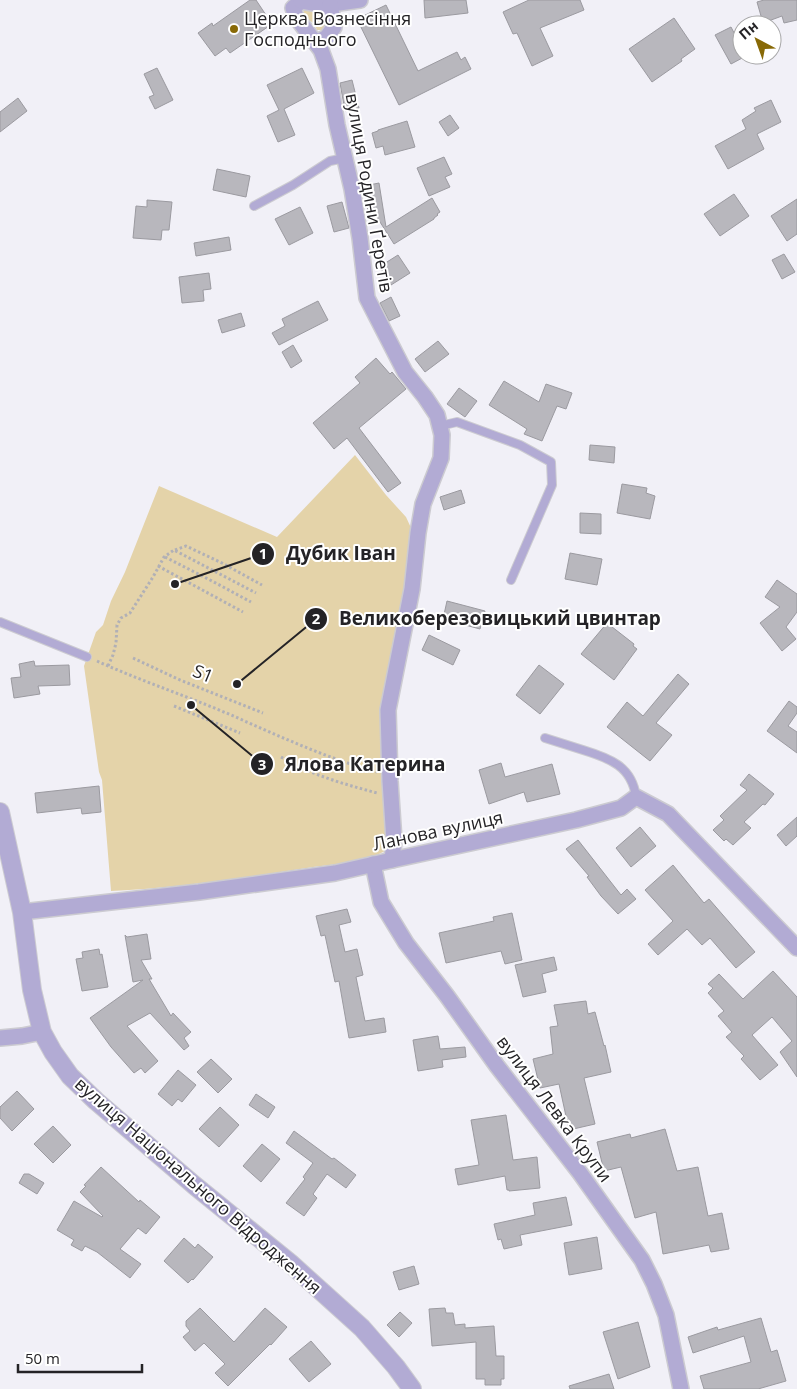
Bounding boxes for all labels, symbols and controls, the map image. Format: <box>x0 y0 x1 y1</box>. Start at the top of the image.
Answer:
place label: Церква Вознесіння Господнього <box>244 6 411 51</box>
north arrow <box>732 15 782 65</box>
text: Пн <box>734 16 762 43</box>
marker: Церква Вознесіння Господнього <box>228 23 240 35</box>
street label: вулиця Родини Ґеретів <box>341 91 399 294</box>
callout: Дубик Іван <box>251 537 405 571</box>
text: Дубик Іван <box>286 540 396 566</box>
text: 1 <box>259 543 267 563</box>
callout: Великоберезовицький цвинтар <box>304 602 671 636</box>
text: Великоберезовицький цвинтар <box>339 605 661 631</box>
text: 2 <box>312 608 321 628</box>
street label: S1 <box>190 658 217 688</box>
callout: Ялова Катерина <box>249 747 455 781</box>
text: Ялова Катерина <box>284 751 445 777</box>
text: 3 <box>258 754 266 774</box>
street label: Ланова вулиця <box>371 805 505 856</box>
street label: вулиця Левка Крупи <box>492 1030 618 1187</box>
street label: вулиця Національного Відродження <box>70 1071 327 1299</box>
scale bar <box>18 1342 141 1374</box>
text: 50 m <box>25 1348 60 1368</box>

